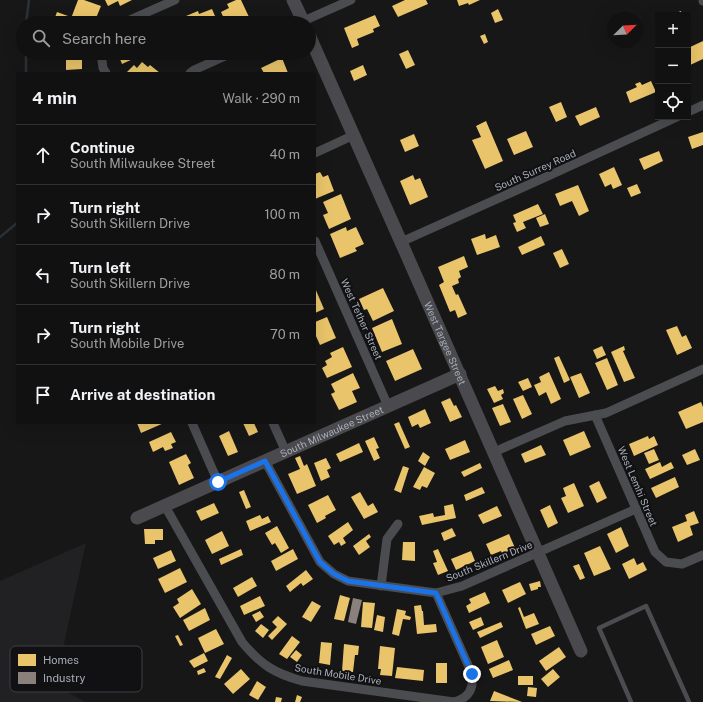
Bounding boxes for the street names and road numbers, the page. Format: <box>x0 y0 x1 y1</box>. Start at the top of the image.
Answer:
street label: South Surrey Road <box>493 147 577 193</box>
street label: West Tether Street <box>339 277 385 362</box>
street label: West Targee Street <box>422 300 469 387</box>
street label: South Milwaukee Street <box>278 403 385 460</box>
street label: West Lemhi Street <box>616 444 660 528</box>
street label: South Skillern Drive <box>444 538 534 584</box>
street label: South Mobile Drive <box>294 661 383 687</box>

